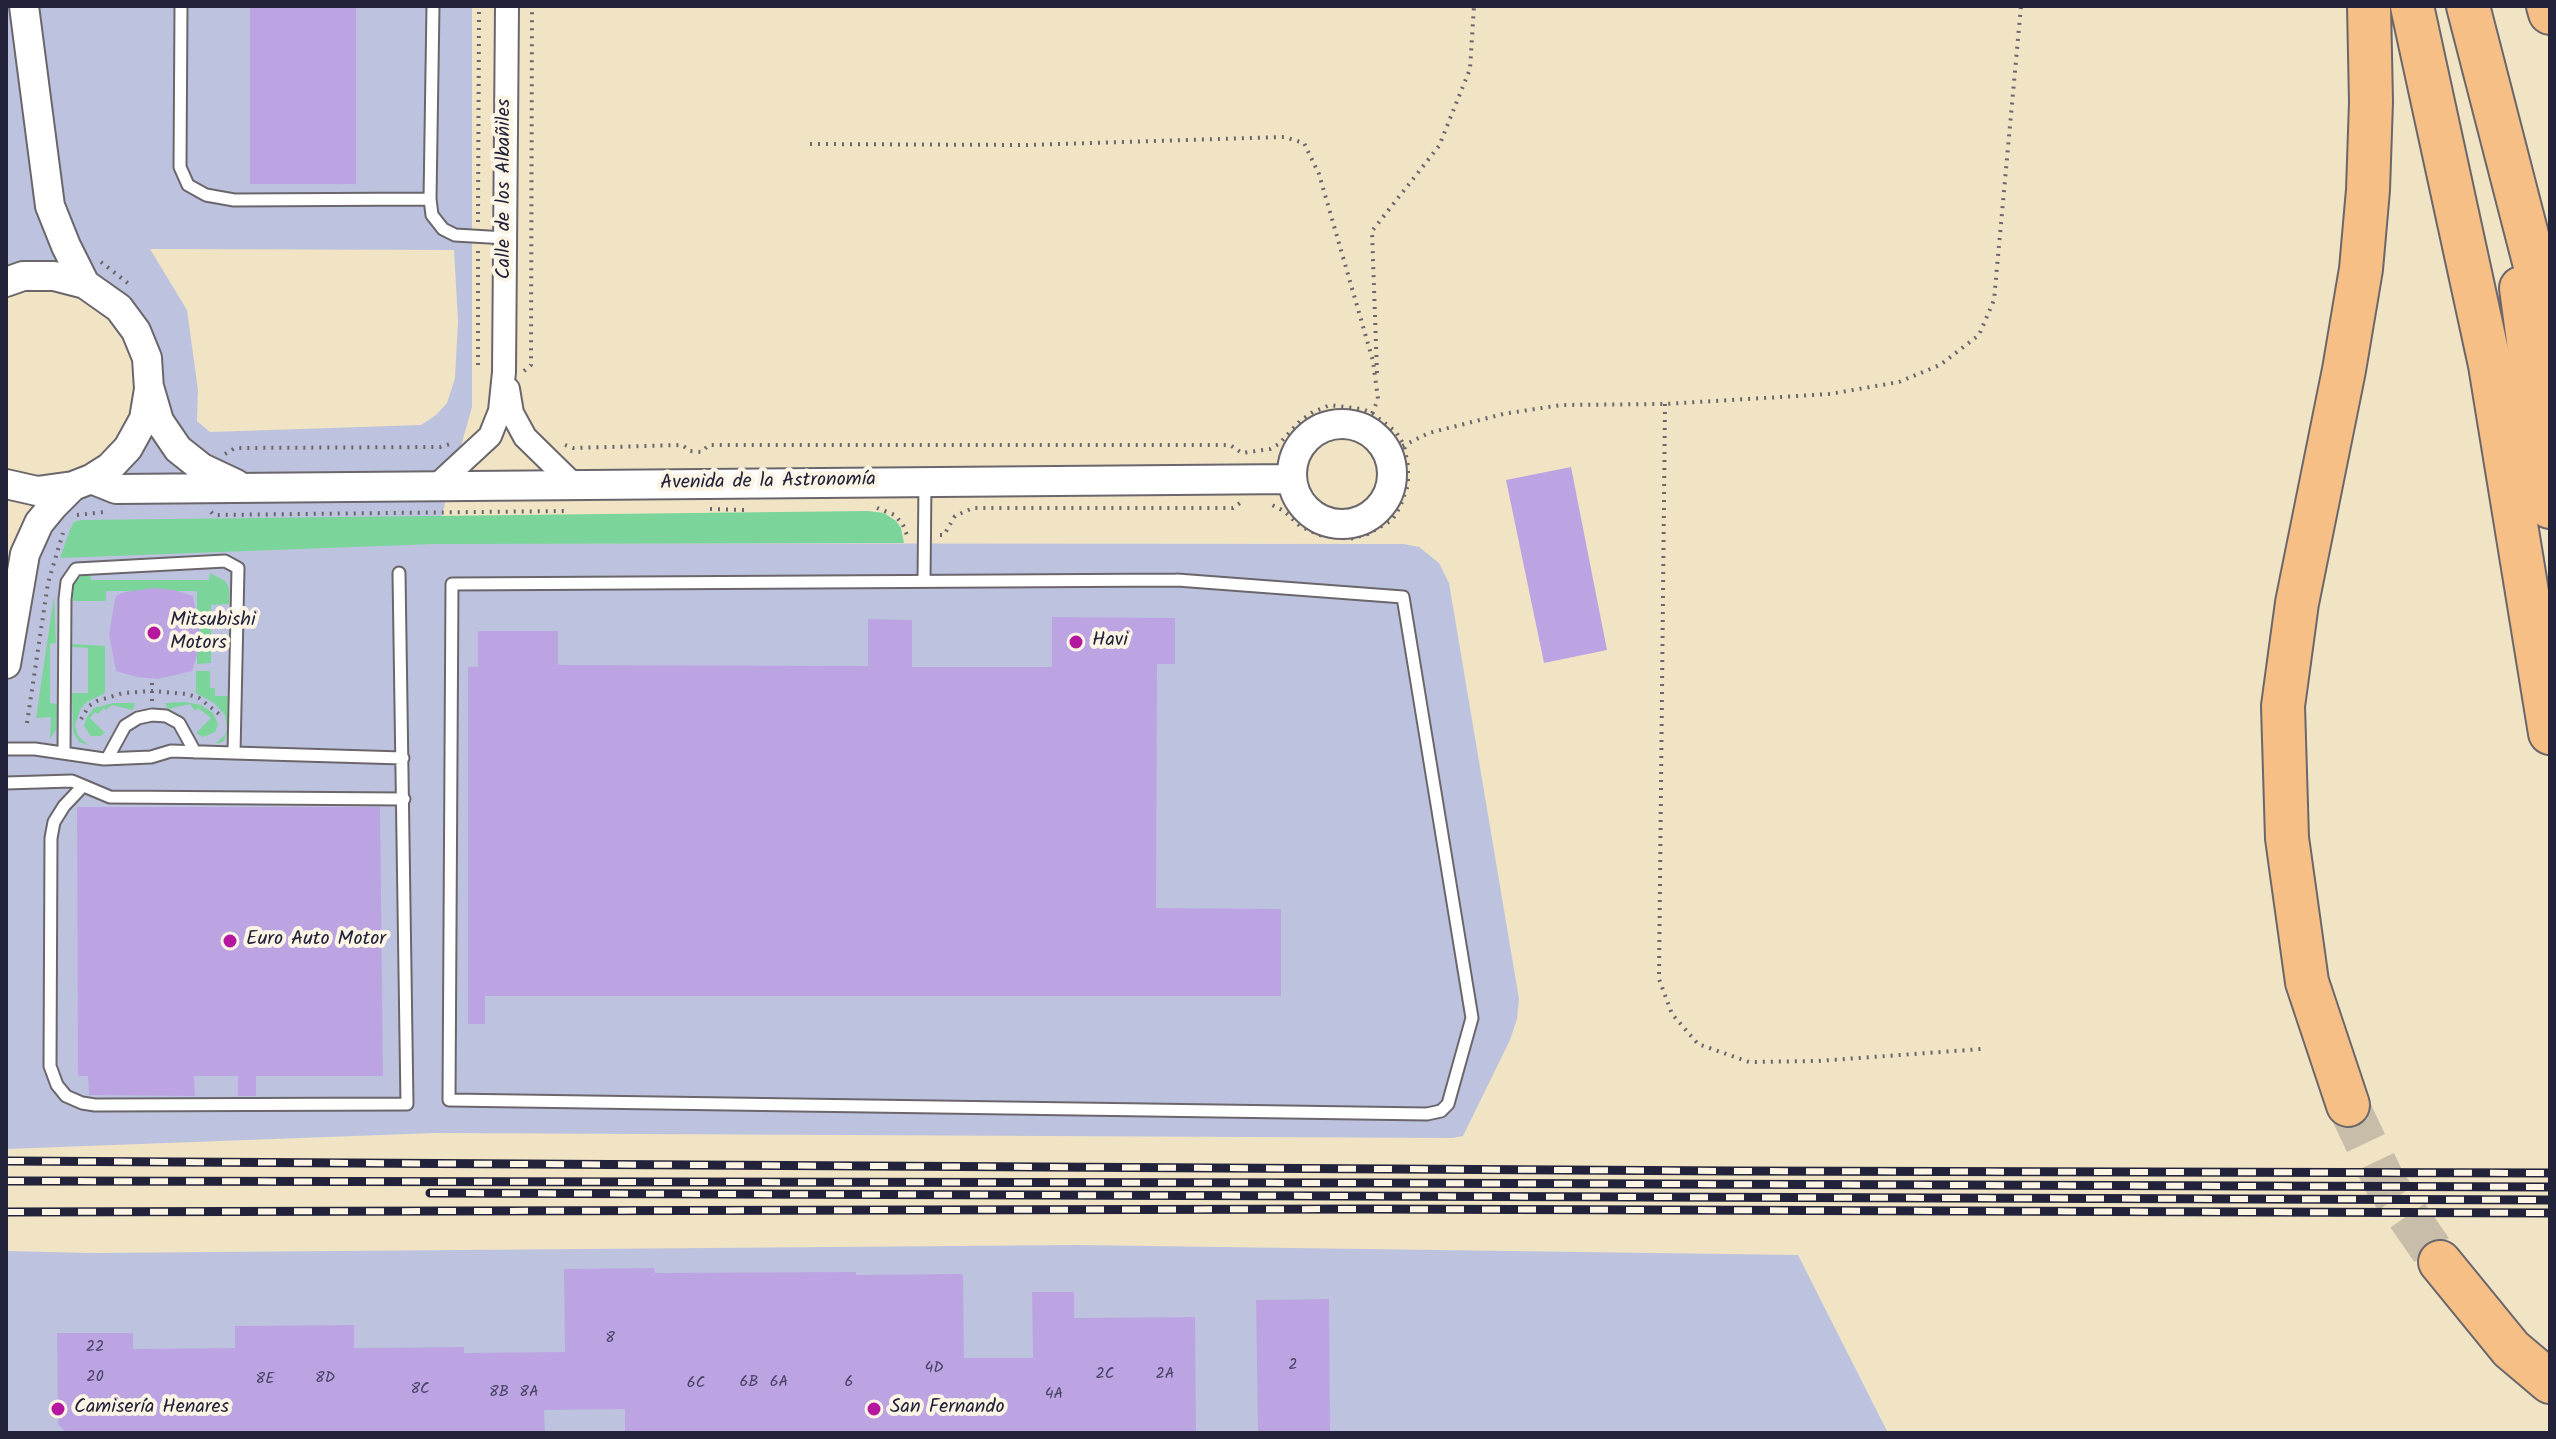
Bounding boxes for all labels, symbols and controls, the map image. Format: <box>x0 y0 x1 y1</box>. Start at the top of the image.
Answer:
street label: Calle de los Albañiles <box>494 99 518 279</box>
street label: Avenida de la Astronomía <box>660 469 876 497</box>
place label: Mitsubishi Motors <box>170 610 256 657</box>
marker: Mitsubishi Motors <box>145 624 163 642</box>
place label: Havi <box>1092 630 1128 654</box>
marker: Havi <box>1067 633 1085 651</box>
place label: Euro Auto Motor <box>246 929 386 953</box>
marker: Euro Auto Motor <box>221 932 239 950</box>
house number: 8 <box>605 1329 615 1349</box>
house number: 22 <box>86 1338 104 1358</box>
house number: 2 <box>1288 1356 1298 1376</box>
house number: 4D <box>924 1359 944 1379</box>
house number: 2C <box>1096 1365 1114 1385</box>
house number: 2A <box>1155 1365 1175 1385</box>
house number: 20 <box>86 1368 104 1388</box>
house number: 8D <box>315 1369 335 1389</box>
house number: 8E <box>256 1370 274 1390</box>
house number: 6B <box>739 1373 759 1393</box>
house number: 6A <box>770 1373 788 1393</box>
house number: 6 <box>845 1373 853 1393</box>
house number: 6C <box>687 1374 705 1394</box>
house number: 8C <box>410 1380 430 1400</box>
house number: 8B <box>489 1383 509 1403</box>
house number: 8A <box>519 1383 539 1403</box>
house number: 4A <box>1045 1385 1063 1405</box>
place label: Camisería Henares <box>74 1397 229 1421</box>
place label: San Fernando <box>890 1397 1004 1421</box>
marker: Camisería Henares <box>49 1400 67 1418</box>
marker: San Fernando <box>865 1400 883 1418</box>

